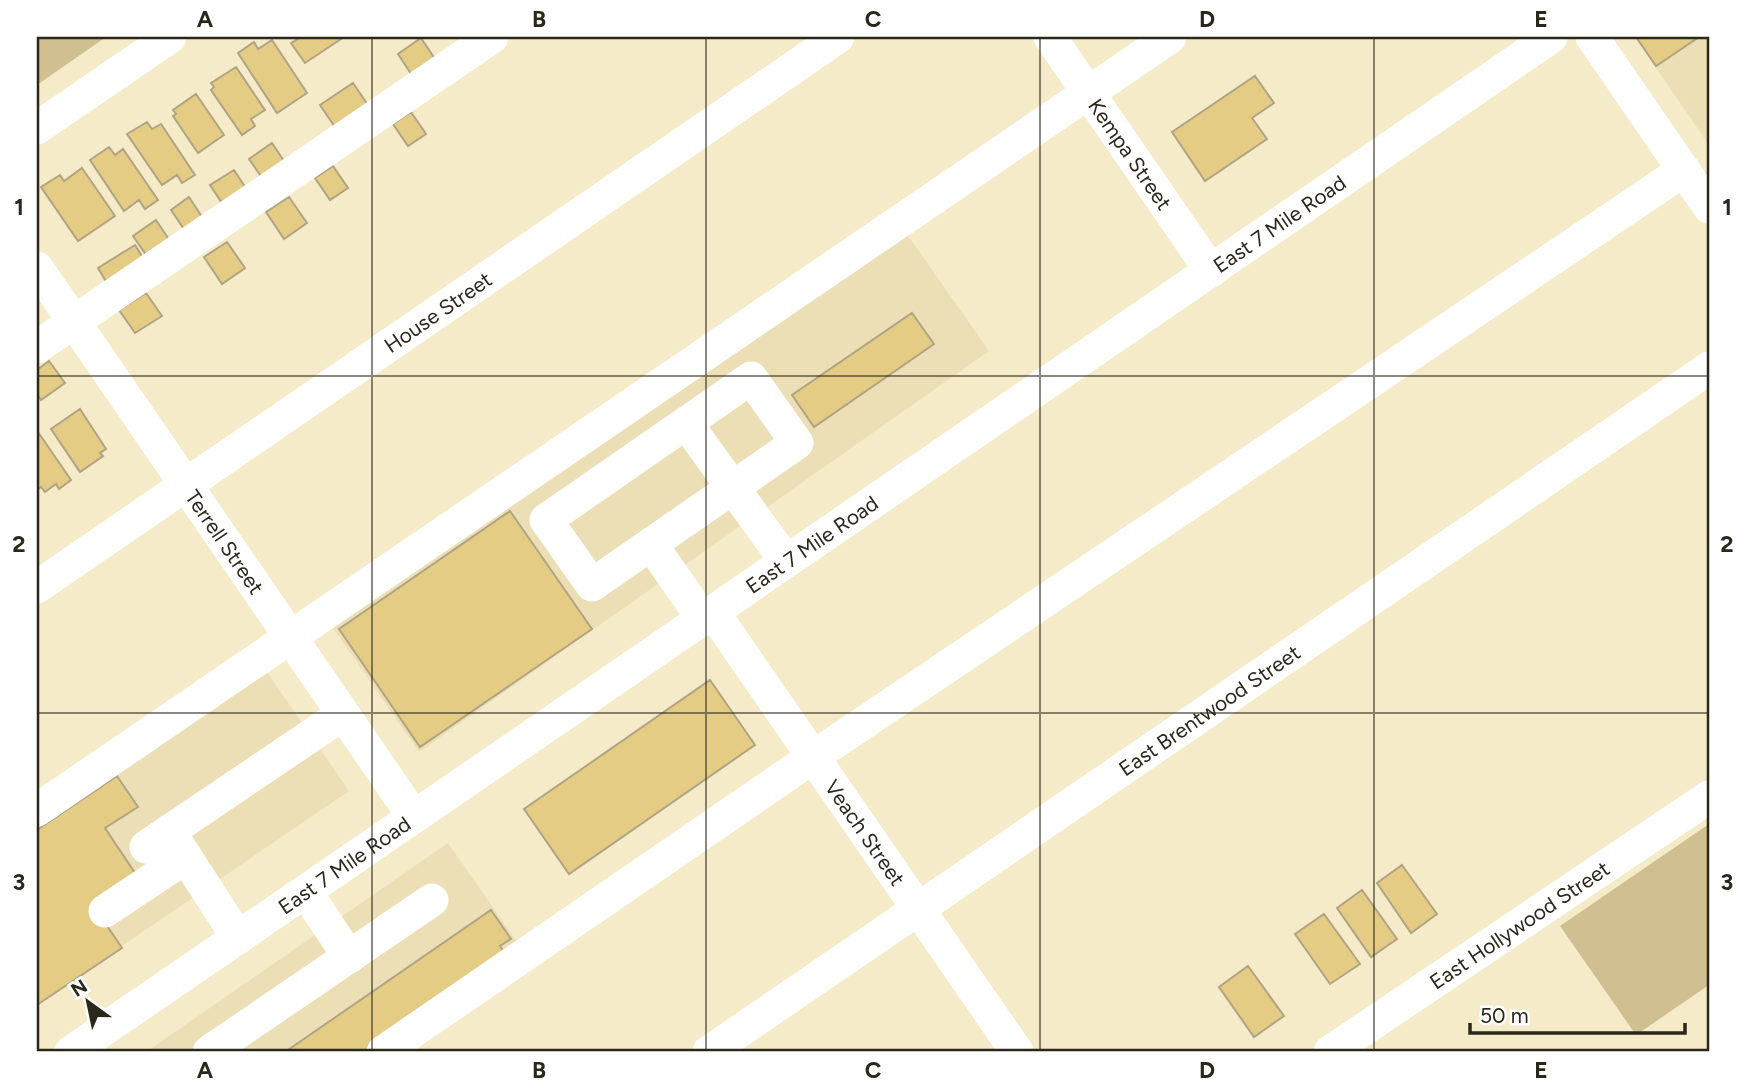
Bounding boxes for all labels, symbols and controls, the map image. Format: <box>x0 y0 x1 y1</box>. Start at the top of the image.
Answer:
text: A <box>197 5 214 33</box>
text: B <box>532 5 546 33</box>
text: C <box>865 5 882 33</box>
text: D <box>1199 5 1215 33</box>
text: E <box>1534 5 1548 33</box>
street label: Kempa Street <box>1084 94 1177 214</box>
street label: East 7 Mile Road <box>1208 169 1350 278</box>
text: 1 <box>14 193 24 221</box>
text: 1 <box>1722 193 1732 221</box>
street label: House Street <box>379 266 496 358</box>
street label: Terrell Street <box>180 485 269 599</box>
street label: East 7 Mile Road <box>741 490 883 598</box>
text: 2 <box>12 530 26 558</box>
text: 2 <box>1720 530 1734 558</box>
street label: East Brentwood Street <box>1114 639 1305 781</box>
street label: Veach Street <box>820 775 911 890</box>
street label: East 7 Mile Road <box>273 811 415 919</box>
street label: East Hollywood Street <box>1425 855 1614 994</box>
text: 3 <box>13 868 25 896</box>
text: 3 <box>1721 868 1733 896</box>
north arrow <box>52 967 122 1036</box>
text: N <box>67 975 91 1002</box>
scale bar <box>1470 991 1685 1035</box>
text: 50 m <box>1480 1003 1529 1028</box>
text: A <box>197 1056 214 1084</box>
text: B <box>532 1056 546 1084</box>
text: C <box>865 1056 882 1084</box>
text: D <box>1199 1056 1215 1084</box>
text: E <box>1534 1056 1548 1084</box>

